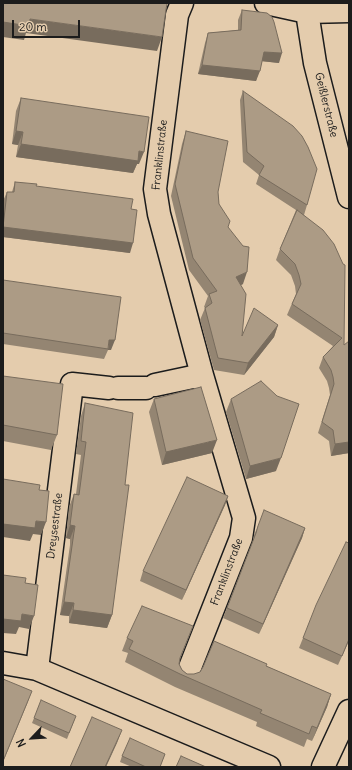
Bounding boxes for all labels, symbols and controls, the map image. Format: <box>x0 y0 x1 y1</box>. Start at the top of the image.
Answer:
scale bar <box>14 12 82 38</box>
text: 20 m <box>19 19 47 34</box>
street label: Geißlerstraße <box>312 71 340 139</box>
street label: Franklinstraße <box>150 119 170 191</box>
street label: Dreysestraße <box>44 492 66 560</box>
street label: Franklinstraße <box>208 537 246 607</box>
north arrow <box>12 718 52 758</box>
text: N <box>13 737 29 749</box>

